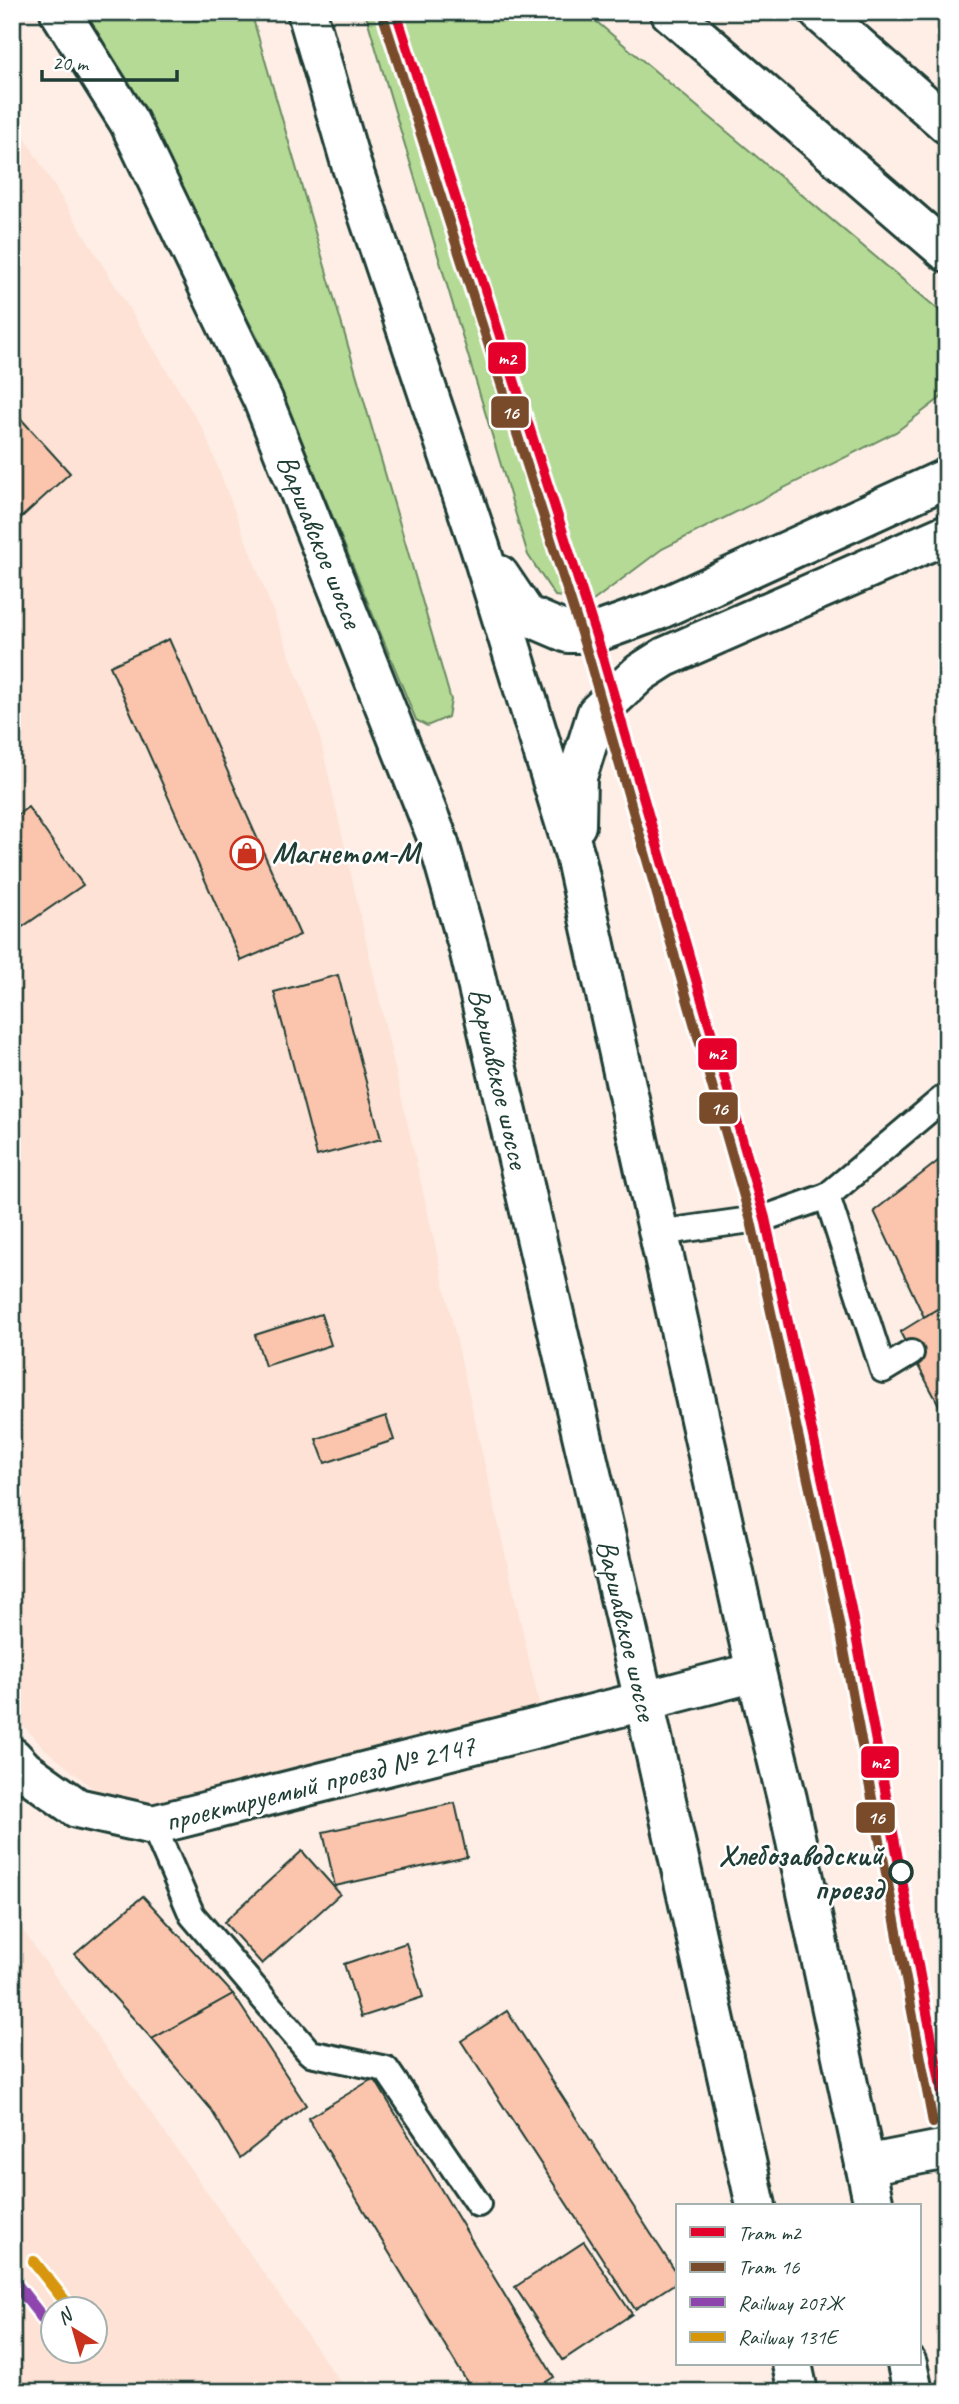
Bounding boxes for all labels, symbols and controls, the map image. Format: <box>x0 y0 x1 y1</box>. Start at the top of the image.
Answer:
scale bar <box>42 38 177 82</box>
text: 20 m <box>52 50 90 76</box>
line badge: т2 <box>487 341 527 375</box>
text: т2 <box>498 347 519 371</box>
line badge: 16 <box>490 395 530 429</box>
text: 16 <box>501 401 521 425</box>
street label: Варшавское шоссе <box>268 449 373 636</box>
shop icon: Магнетом-М <box>228 834 266 872</box>
place label: Магнетом-М <box>272 834 423 872</box>
street label: Варшавское шоссе <box>460 984 539 1174</box>
line badge: т2 <box>697 1037 738 1071</box>
text: т2 <box>708 1042 729 1066</box>
line badge: 16 <box>698 1091 739 1125</box>
text: 16 <box>710 1097 730 1121</box>
street label: Варшавское шоссе <box>588 1536 667 1726</box>
street label: проектируемый проезд № 2147 <box>161 1726 481 1840</box>
line badge: т2 <box>860 1745 900 1779</box>
text: т2 <box>871 1751 892 1775</box>
line badge: 16 <box>855 1801 896 1834</box>
text: 16 <box>867 1806 887 1830</box>
place label: Хлебозаводский проезд <box>719 1836 886 1908</box>
marker: Хлебозаводский проезд <box>889 1860 913 1884</box>
legend <box>676 2204 920 2366</box>
text: Tram т2 <box>738 2220 802 2246</box>
text: Tram 16 <box>738 2254 800 2280</box>
text: Railway 207Ж <box>738 2290 846 2316</box>
north arrow <box>38 2296 108 2366</box>
text: N <box>52 2302 79 2330</box>
text: Railway 131Е <box>738 2324 840 2350</box>

